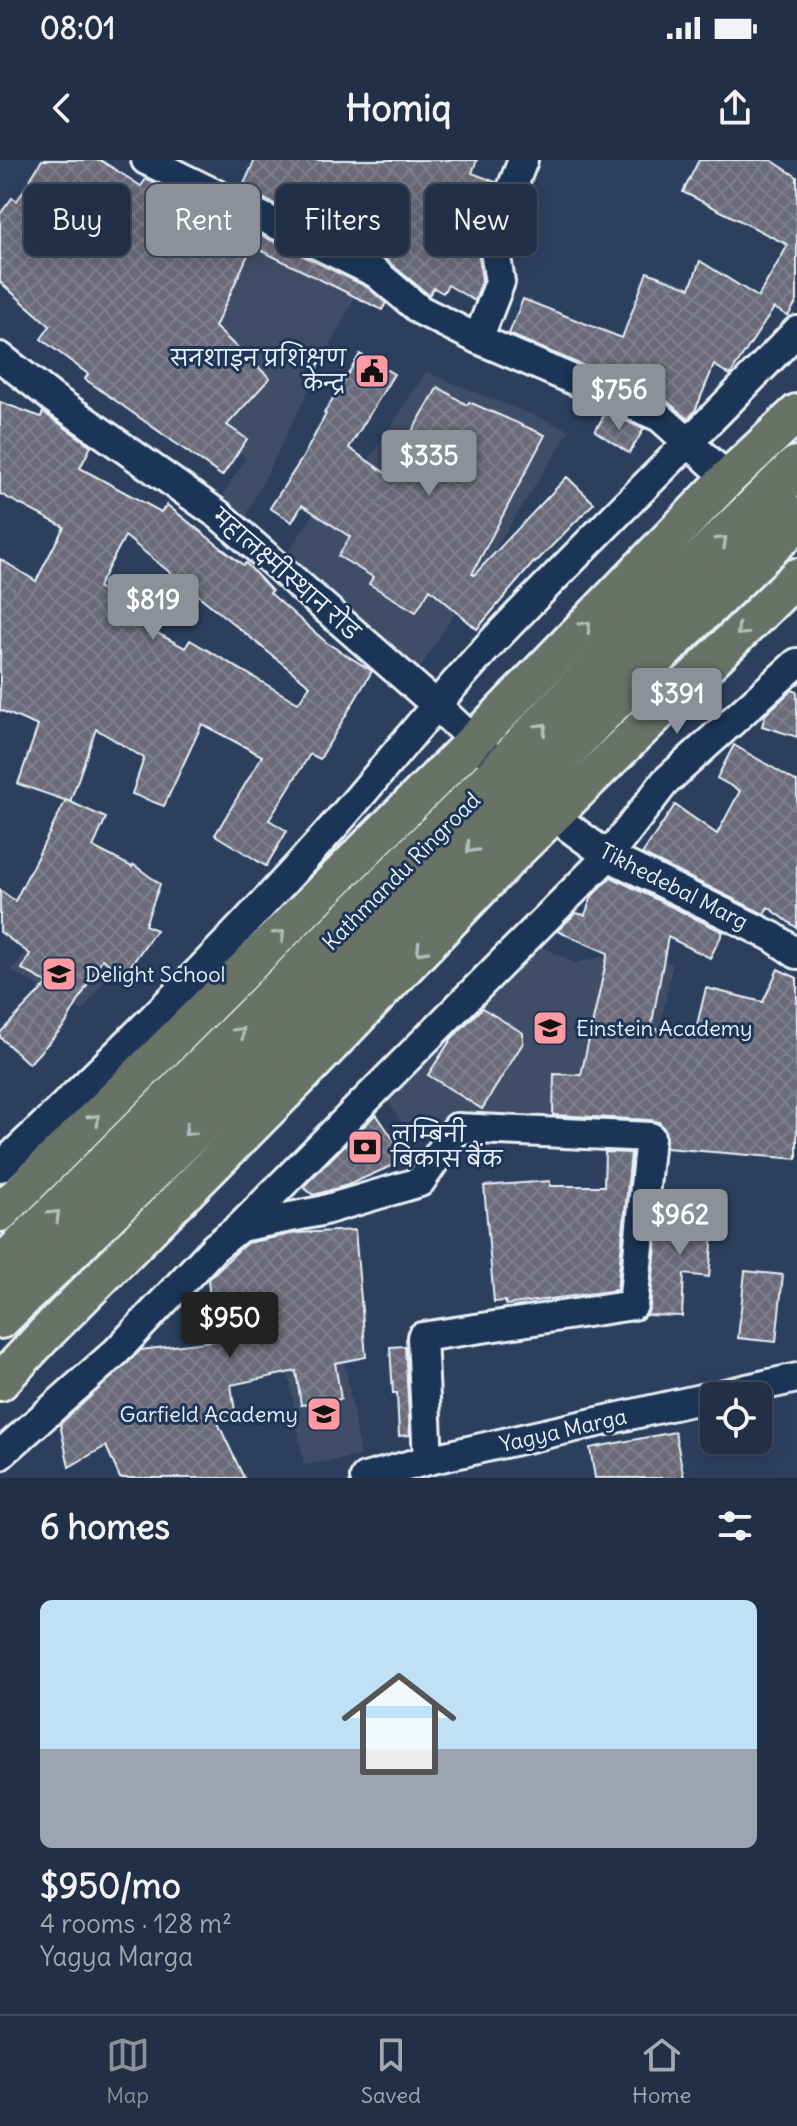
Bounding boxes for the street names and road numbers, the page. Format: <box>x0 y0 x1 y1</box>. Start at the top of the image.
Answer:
street label: महालक्ष्मीस्थान रोड <box>205 499 369 647</box>
street label: Kathmandu Ringroad <box>316 786 486 956</box>
street label: Tikhedebal Marg <box>595 837 753 935</box>
street label: Yagya Marga <box>497 1402 629 1458</box>

